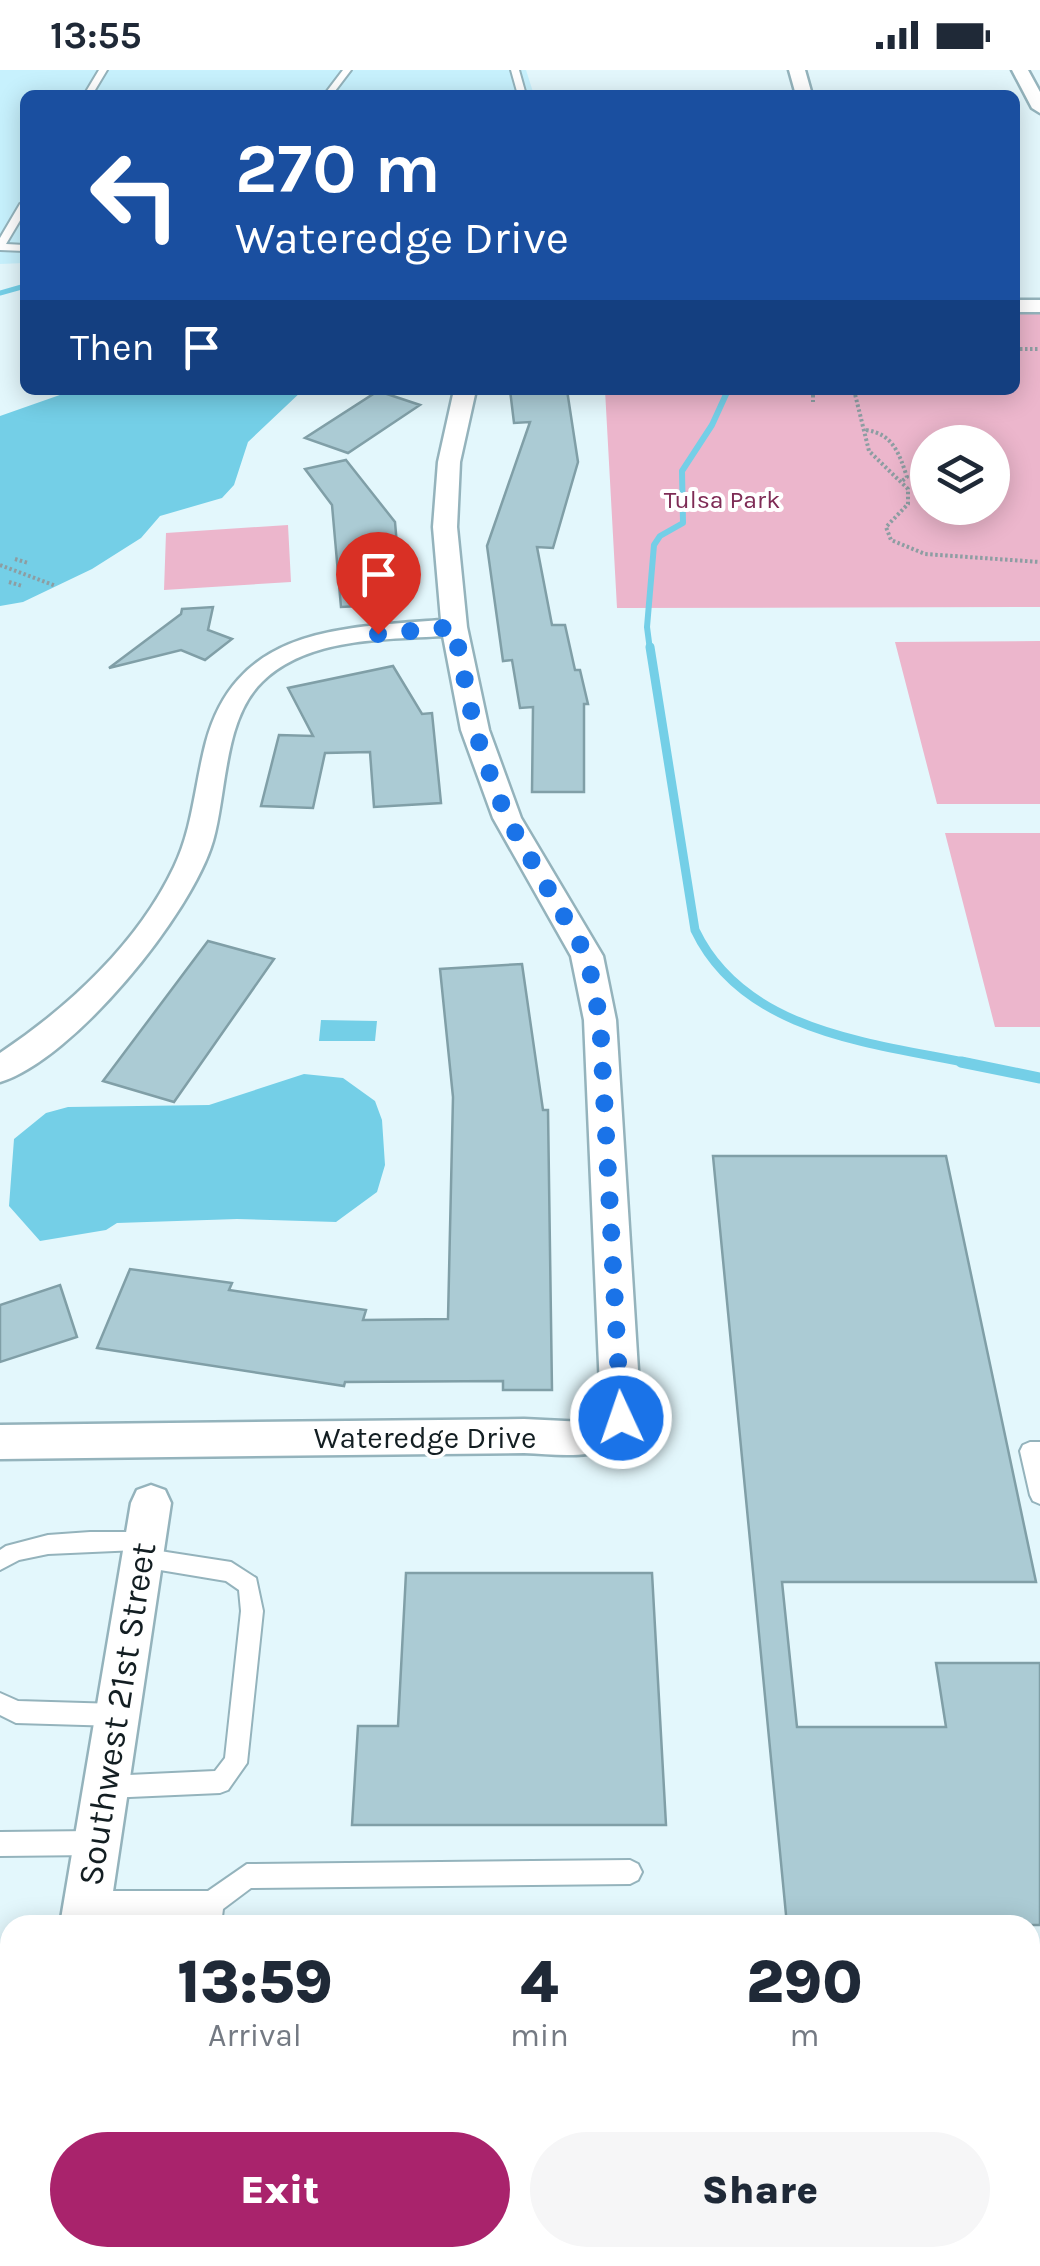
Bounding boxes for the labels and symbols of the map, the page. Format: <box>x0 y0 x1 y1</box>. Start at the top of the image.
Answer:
park label: Tulsa Park <box>664 485 780 514</box>
pin <box>336 532 421 635</box>
position arrow <box>569 1366 673 1470</box>
street label: Wateredge Drive <box>314 1420 536 1456</box>
street label: Southwest 21st Street <box>70 1540 164 1888</box>

